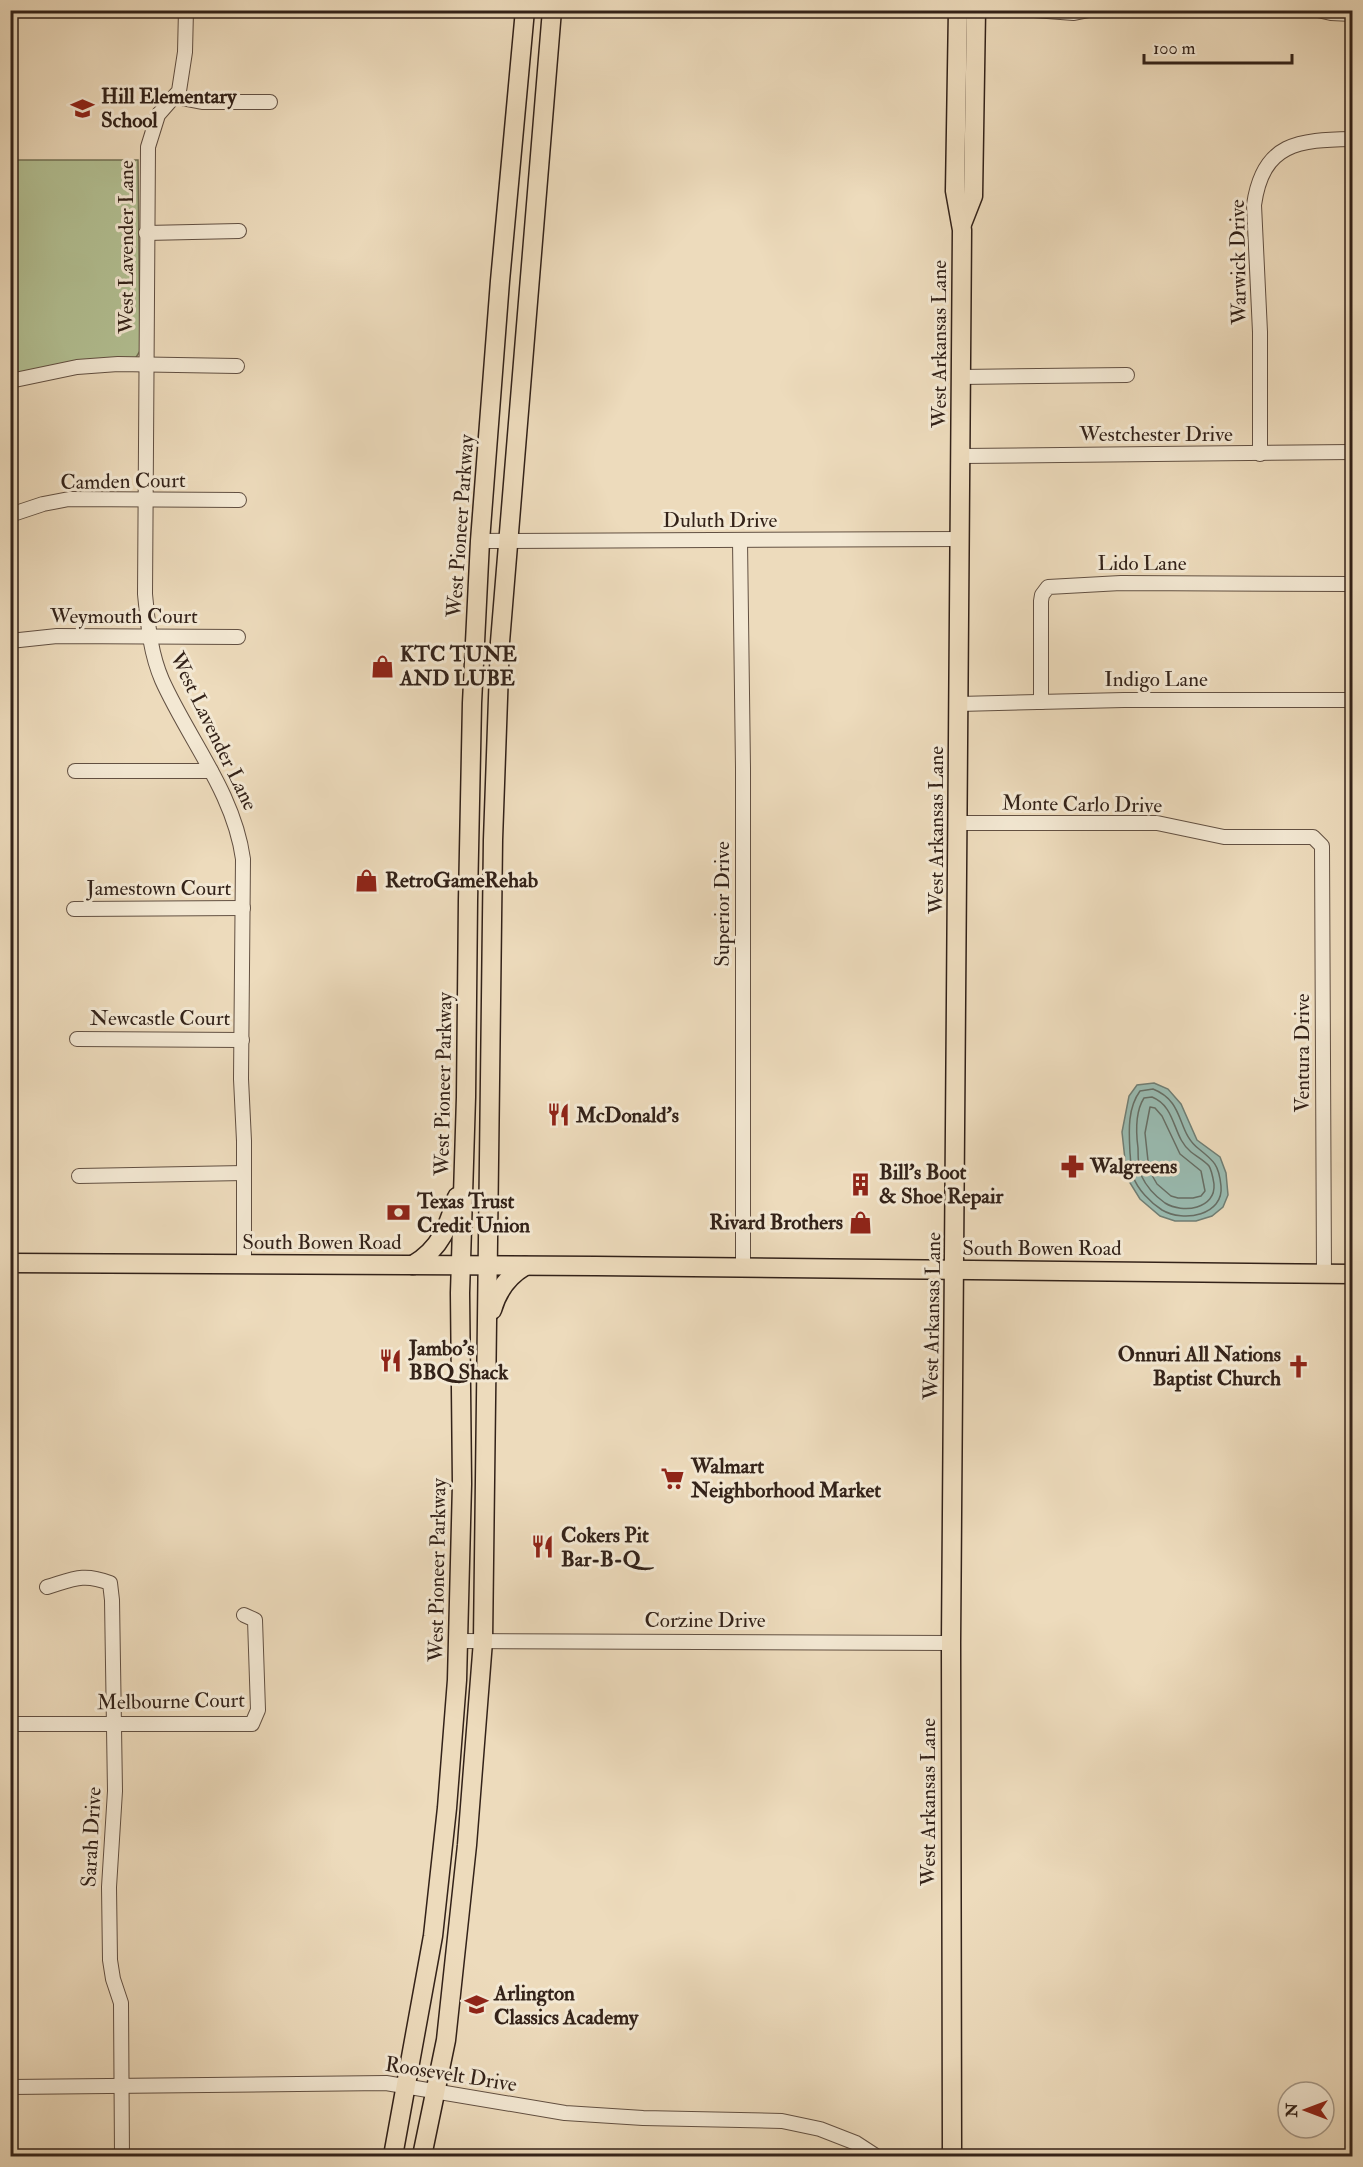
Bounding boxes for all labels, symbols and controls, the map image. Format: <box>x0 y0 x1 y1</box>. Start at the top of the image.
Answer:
scale bar <box>1144 27 1292 65</box>
text: 100 m <box>1153 37 1196 60</box>
place label: Hill Elementary School <box>101 83 237 134</box>
school or university icon: Hill Elementary School <box>70 95 96 121</box>
street label: West Lavender Lane <box>113 160 140 335</box>
street label: Warwick Drive <box>1224 199 1253 326</box>
street label: West Arkansas Lane <box>926 260 953 429</box>
street label: Westchester Drive <box>1078 421 1233 448</box>
street label: West Pioneer Parkway <box>441 433 480 620</box>
street label: Camden Court <box>60 467 186 496</box>
street label: Duluth Drive <box>663 507 777 534</box>
street label: Lido Lane <box>1097 550 1187 577</box>
street label: Weymouth Court <box>49 603 198 630</box>
place label: KTC TUNE AND LUBE <box>399 641 517 692</box>
street label: West Lavender Lane <box>163 646 264 815</box>
shop icon: KTC TUNE AND LUBE <box>369 653 395 679</box>
street label: Indigo Lane <box>1104 666 1208 693</box>
street label: West Arkansas Lane <box>923 746 950 915</box>
street label: Monte Carlo Drive <box>1002 790 1163 819</box>
street label: Superior Drive <box>709 841 736 967</box>
shop icon: RetroGameRehab <box>354 867 380 893</box>
place label: RetroGameRehab <box>385 867 539 894</box>
street label: Jamestown Court <box>86 875 232 902</box>
street label: West Pioneer Parkway <box>428 991 459 1177</box>
street label: Ventura Drive <box>1289 993 1316 1113</box>
street label: Newcastle Court <box>90 1005 230 1032</box>
restaurant icon: McDonald's <box>545 1102 571 1128</box>
place label: McDonald's <box>575 1102 679 1129</box>
pharmacy icon: Walgreens <box>1059 1153 1085 1179</box>
place label: Walgreens <box>1089 1153 1177 1180</box>
place label: Bill's Boot & Shoe Repair <box>879 1159 1004 1210</box>
building icon: Bill's Boot & Shoe Repair <box>848 1171 874 1197</box>
place label: Texas Trust Credit Union <box>416 1188 530 1239</box>
bank icon: Texas Trust Credit Union <box>386 1200 412 1226</box>
place label: Rivard Brothers <box>709 1209 843 1236</box>
shop icon: Rivard Brothers <box>848 1209 874 1235</box>
street label: South Bowen Road <box>242 1229 402 1256</box>
street label: West Arkansas Lane <box>918 1232 947 1401</box>
street label: South Bowen Road <box>962 1235 1122 1262</box>
place label: Jambo's BBQ Shack <box>408 1335 509 1386</box>
place label: Onnuri All Nations Baptist Church <box>1118 1341 1281 1392</box>
restaurant icon: Jambo's BBQ Shack <box>378 1347 404 1373</box>
church icon: Onnuri All Nations Baptist Church <box>1286 1353 1312 1379</box>
place label: Walmart Neighborhood Market <box>690 1453 881 1504</box>
supermarket icon: Walmart Neighborhood Market <box>660 1465 686 1491</box>
street label: West Pioneer Parkway <box>422 1477 453 1663</box>
place label: Cokers Pit Bar-B-Q <box>561 1522 655 1573</box>
restaurant icon: Cokers Pit Bar-B-Q <box>530 1534 556 1560</box>
street label: Corzine Drive <box>644 1607 766 1634</box>
street label: Melbourne Court <box>97 1687 245 1716</box>
street label: West Arkansas Lane <box>915 1718 942 1887</box>
street label: Sarah Drive <box>75 1786 108 1888</box>
place label: Arlington Classics Academy <box>493 1980 639 2031</box>
school or university icon: Arlington Classics Academy <box>463 1992 489 2018</box>
street label: Roosevelt Drive <box>383 2051 519 2098</box>
north arrow <box>1276 2080 1336 2140</box>
text: N <box>1282 2102 1302 2118</box>

